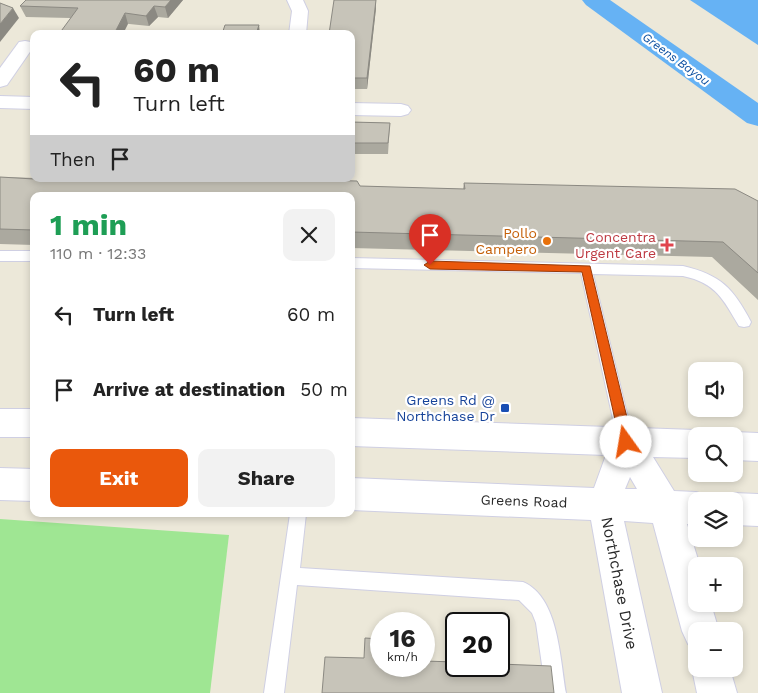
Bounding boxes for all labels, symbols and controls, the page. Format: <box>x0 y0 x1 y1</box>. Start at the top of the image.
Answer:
water label: Greens Bayou <box>640 30 712 88</box>
text: 60 m <box>133 49 220 91</box>
icon: left <box>50 50 115 115</box>
text: Turn left <box>133 91 225 116</box>
icon: arrive <box>106 145 134 173</box>
text: Then <box>50 148 96 171</box>
text: 1 min <box>50 207 127 242</box>
button: close <box>283 209 335 261</box>
pin <box>409 214 451 265</box>
icon: arrive <box>416 221 444 249</box>
place label: Pollo Campero <box>475 225 537 257</box>
place label: Concentra Urgent Care <box>575 229 656 261</box>
marker: Pollo Campero <box>541 235 553 247</box>
marker: Concentra Urgent Care <box>660 238 674 252</box>
text: 110 m · 12:33 <box>50 244 146 263</box>
icon: left <box>50 301 78 329</box>
text: Turn left <box>93 303 174 326</box>
text: 60 m <box>287 303 335 326</box>
map controls <box>688 362 743 677</box>
button: sound <box>688 362 743 417</box>
icon: arrive <box>50 376 78 404</box>
text: Arrive at destination <box>93 378 285 401</box>
text: 50 m <box>300 378 348 401</box>
place label: Greens Rd @ Northchase Dr <box>396 392 495 424</box>
marker: Greens Rd @ Northchase Dr <box>499 402 511 414</box>
position arrow <box>599 415 651 467</box>
button: search <box>688 427 743 482</box>
button: Exit <box>50 449 188 507</box>
button: Share <box>198 449 335 507</box>
street label: Greens Road <box>480 491 568 511</box>
button: layers <box>688 492 743 547</box>
street label: Northchase Drive <box>597 515 642 651</box>
button: + <box>688 557 743 612</box>
speed limit sign: 20 <box>445 612 510 677</box>
button: − <box>688 622 743 677</box>
text: 16 <box>389 624 416 653</box>
text: km/h <box>387 650 418 664</box>

